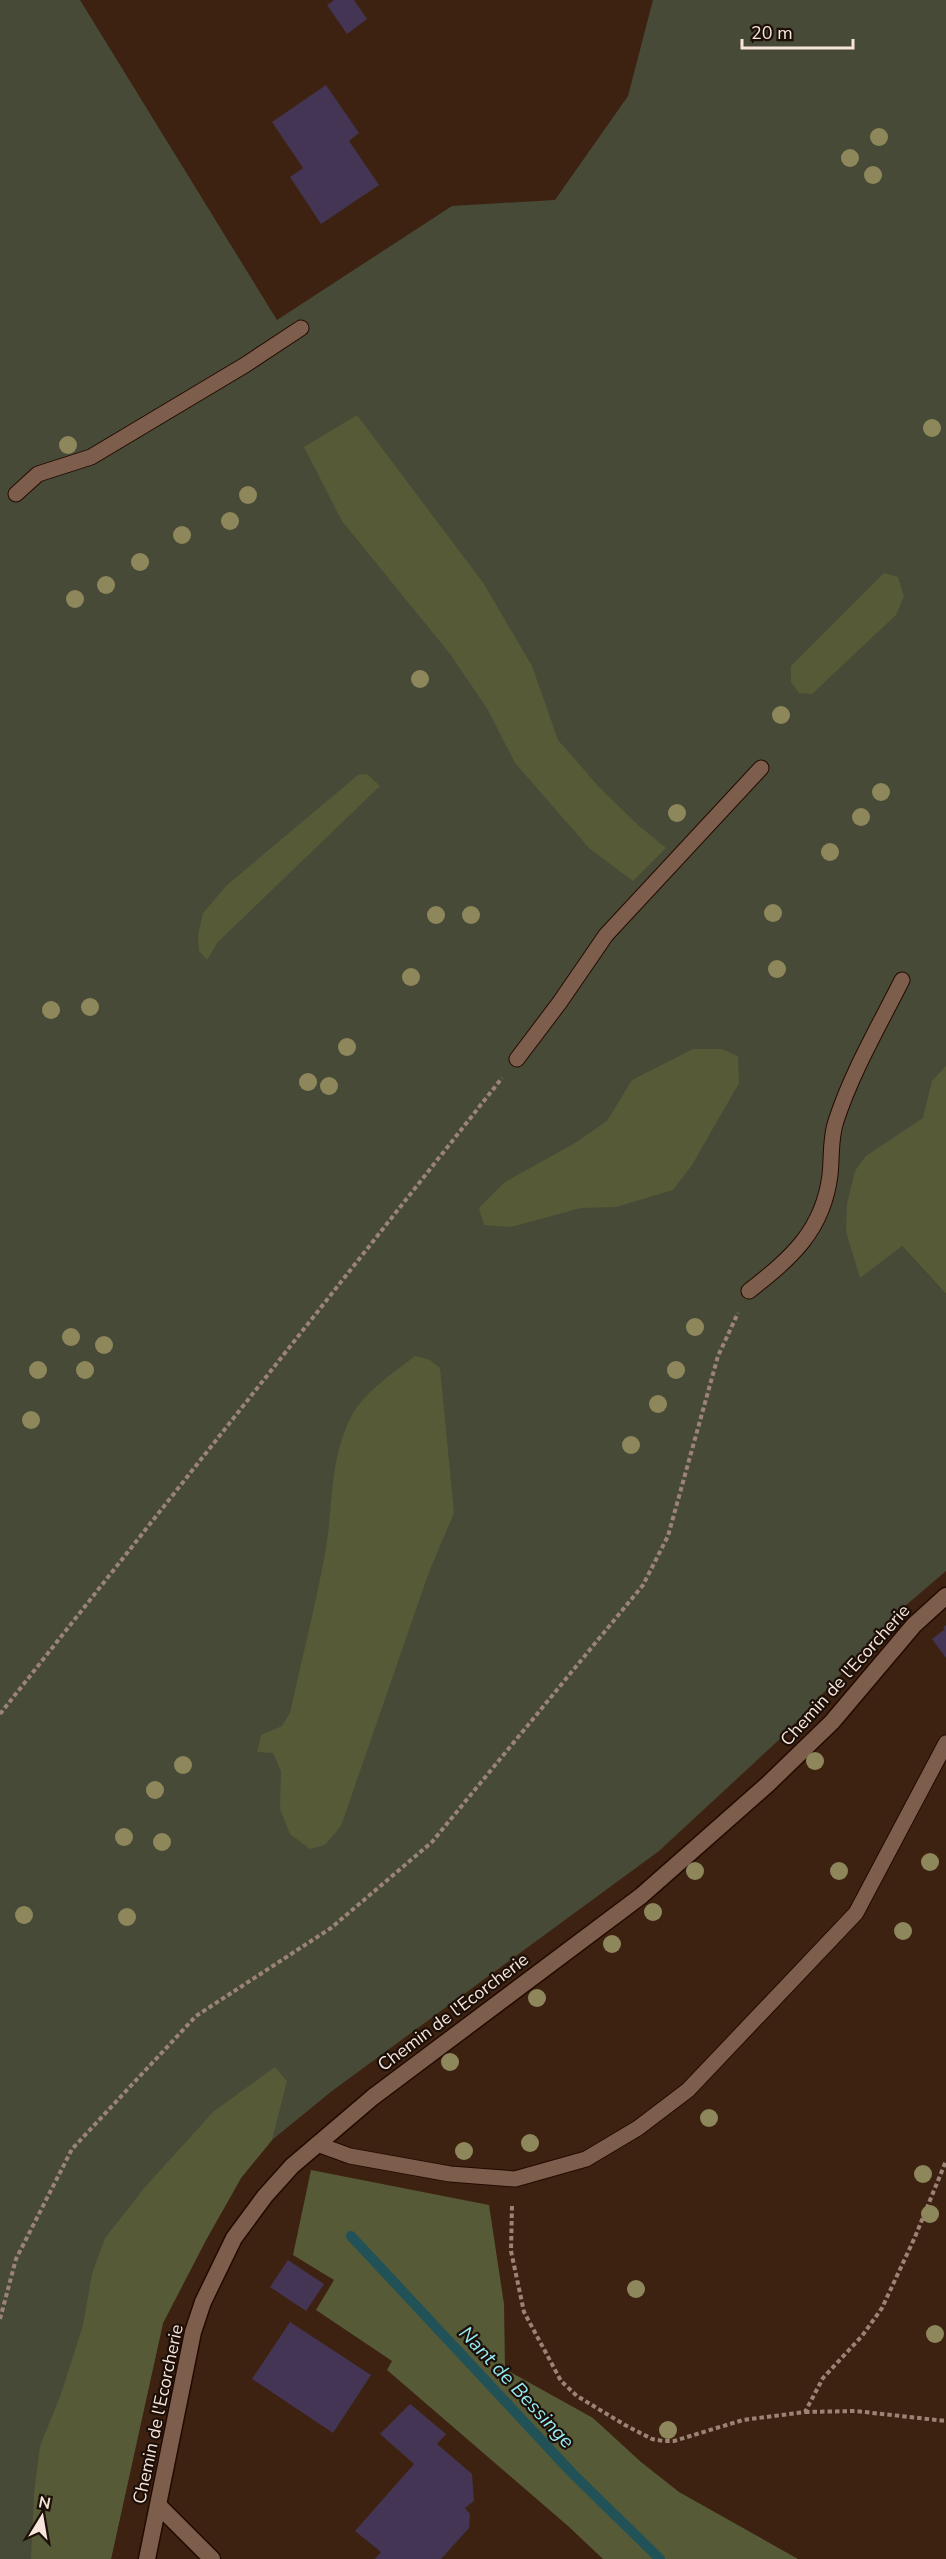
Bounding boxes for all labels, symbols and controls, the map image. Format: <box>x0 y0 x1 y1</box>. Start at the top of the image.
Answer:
scale bar <box>742 12 853 50</box>
text: 20 m <box>751 21 793 45</box>
street label: Chemin de l'Ecorcherie <box>775 1599 915 1751</box>
street label: Chemin de l'Ecorcherie <box>373 1947 533 2077</box>
water label: Nant de Bessinge <box>453 2320 581 2455</box>
street label: Chemin de l'Ecorcherie <box>127 2322 189 2506</box>
north arrow <box>12 2487 72 2547</box>
text: N <box>37 2491 53 2515</box>

